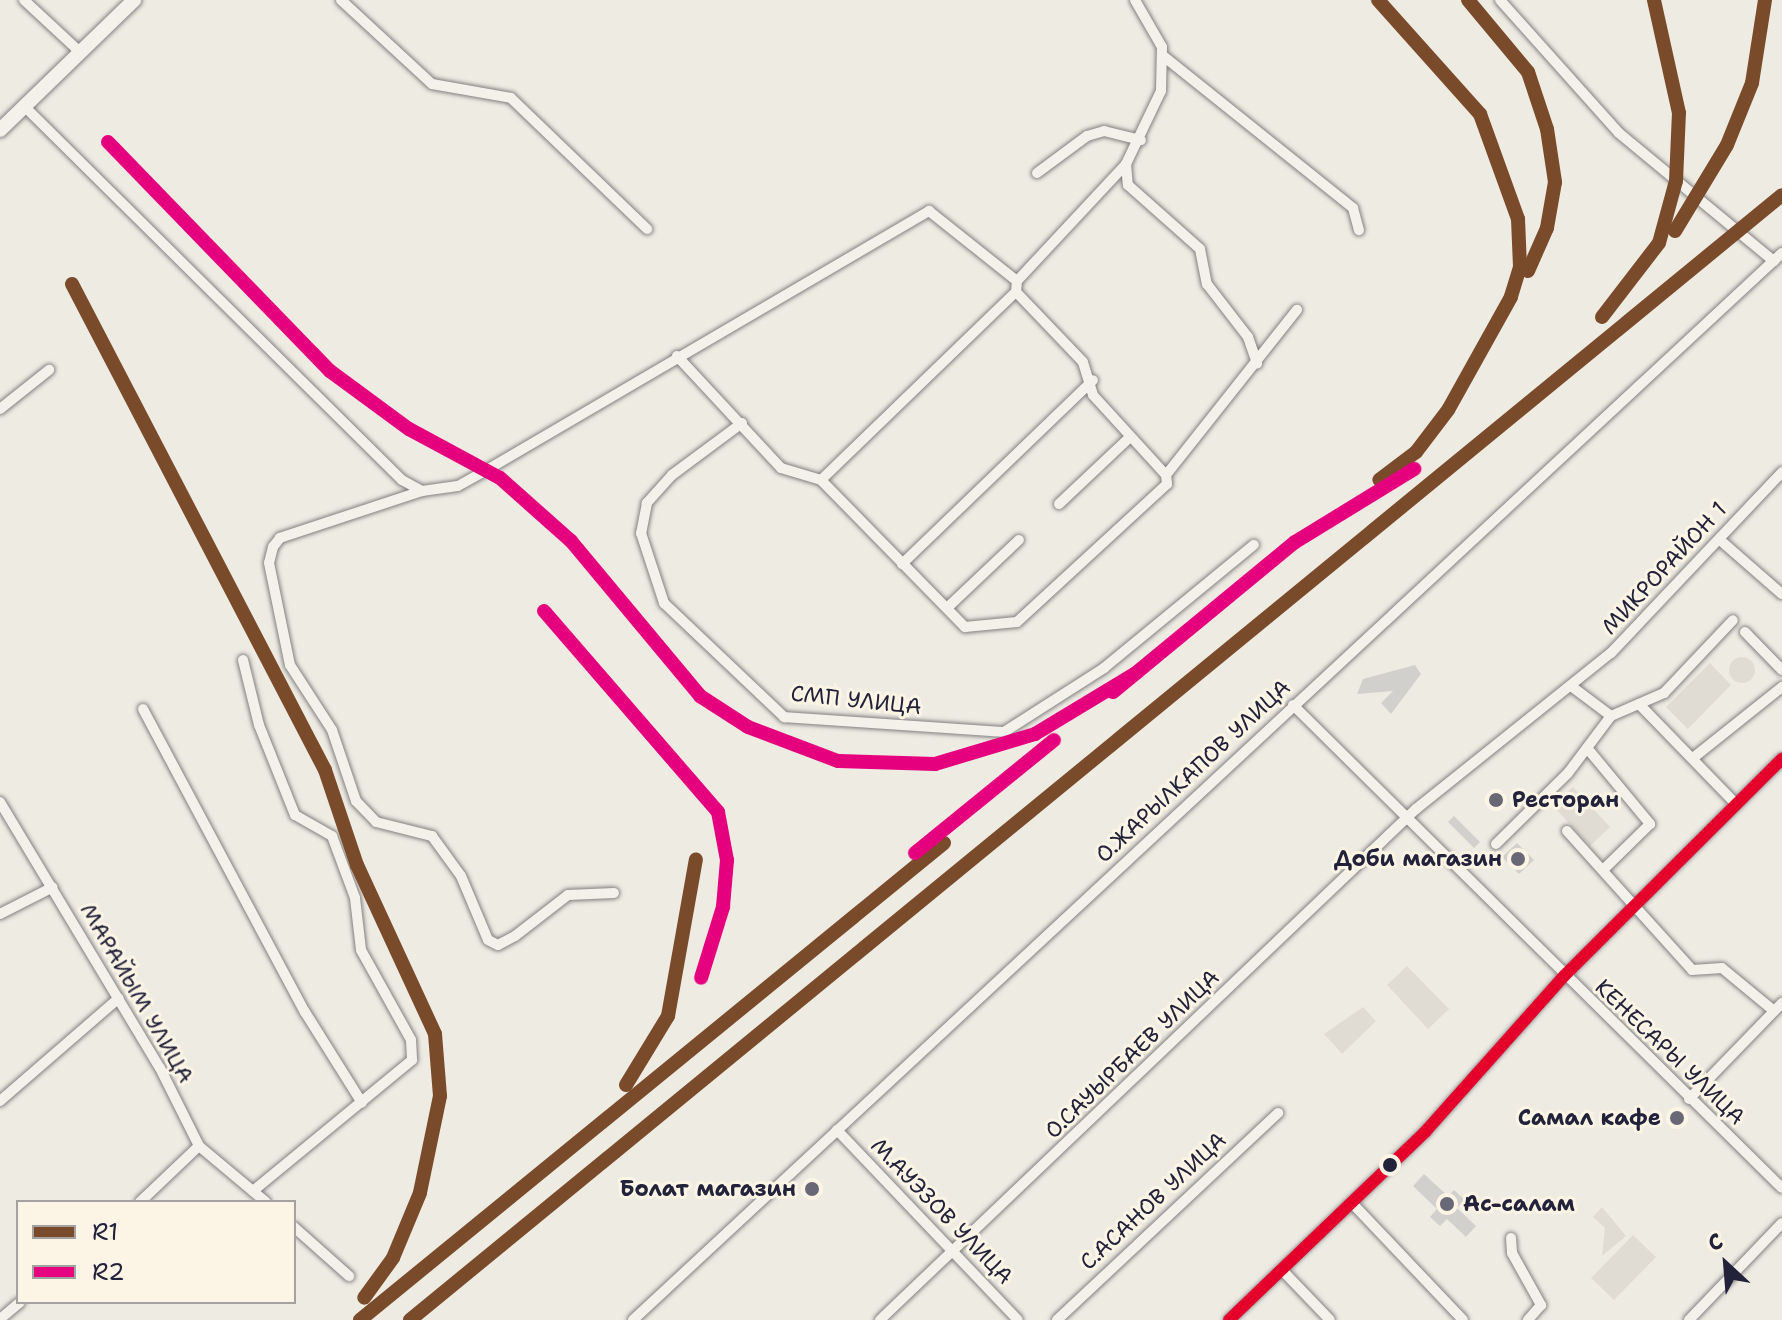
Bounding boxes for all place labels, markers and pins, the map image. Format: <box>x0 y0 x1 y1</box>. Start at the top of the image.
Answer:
place label: Ресторан <box>1512 787 1619 813</box>
marker: Ресторан <box>1487 791 1505 809</box>
place label: Доби магазин <box>1334 846 1502 872</box>
marker: Доби магазин <box>1509 850 1527 868</box>
place label: Самал кафе <box>1518 1105 1661 1131</box>
marker: Самал кафе <box>1668 1109 1686 1127</box>
unlabelled marker <box>1382 1157 1398 1173</box>
place label: Болат магазин <box>620 1176 796 1202</box>
marker: Болат магазин <box>803 1180 821 1198</box>
place label: Ас-салам <box>1463 1191 1575 1217</box>
marker: Ас-салам <box>1438 1195 1456 1213</box>

